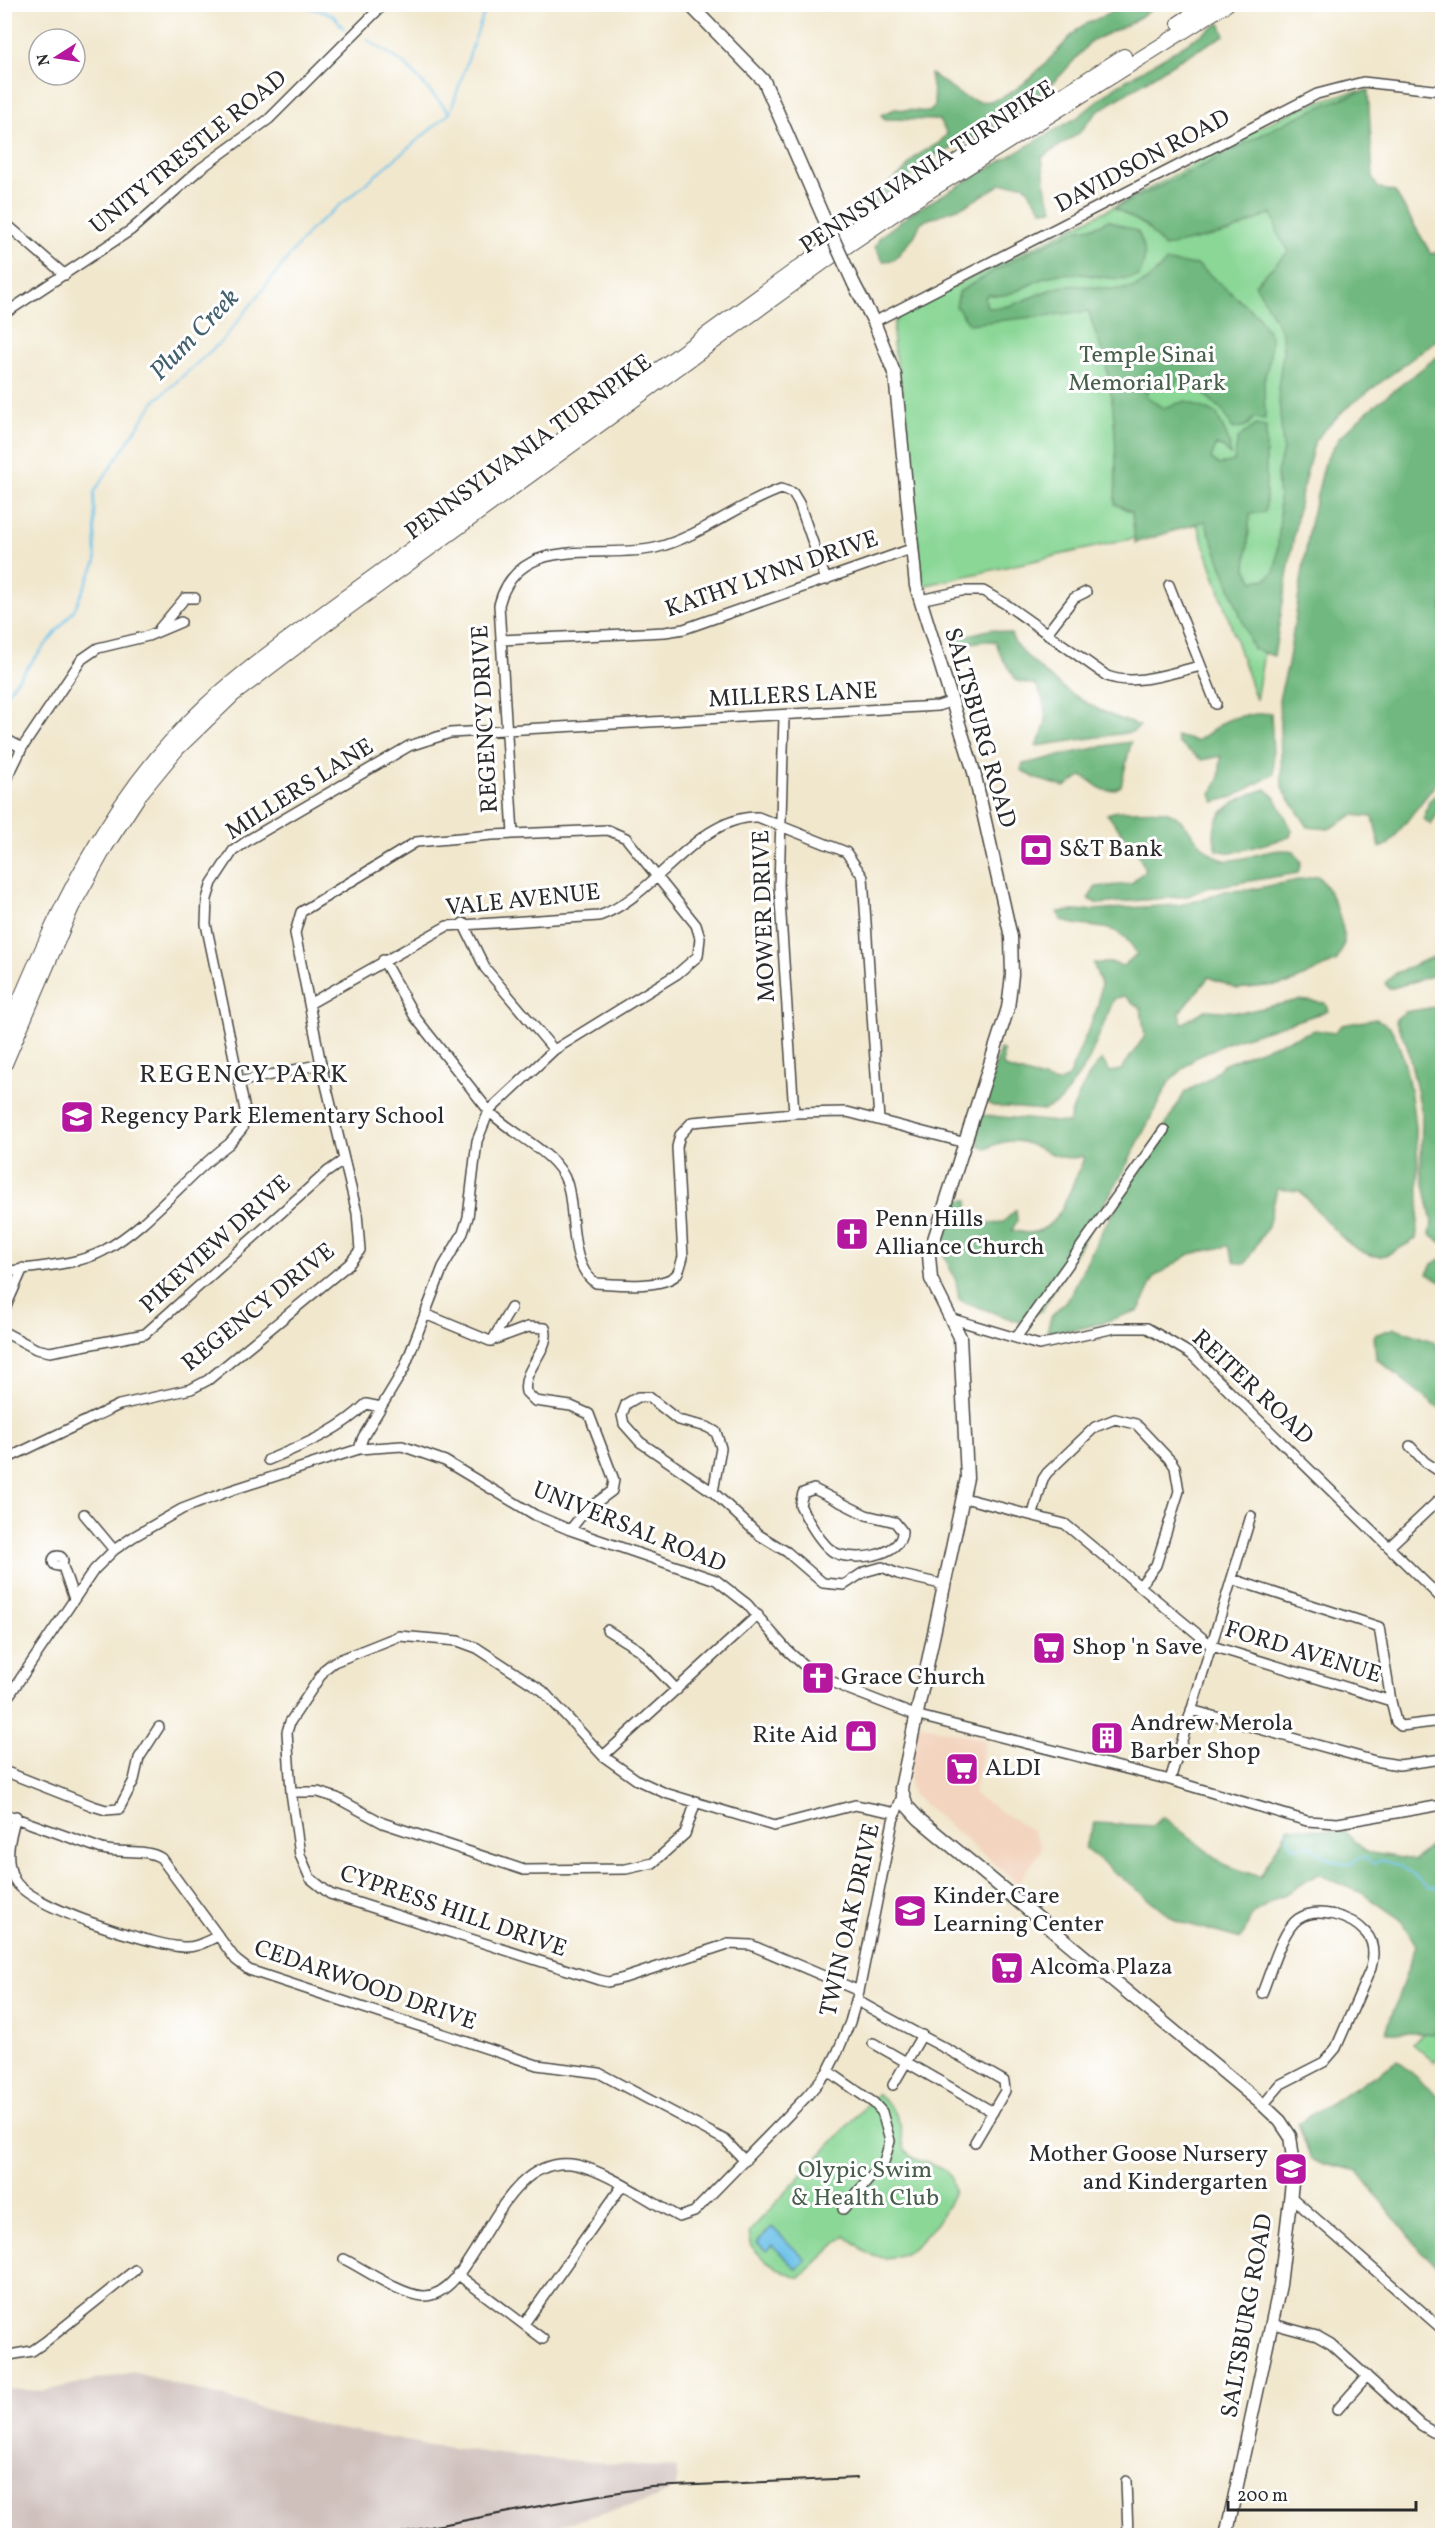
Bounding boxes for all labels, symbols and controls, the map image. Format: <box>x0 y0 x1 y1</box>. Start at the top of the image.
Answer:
north arrow <box>27 27 87 87</box>
text: N <box>32 51 56 68</box>
street label: UNITY TRESTLE ROAD <box>83 63 295 243</box>
street label: PENNSYLVANIA TURNPIKE <box>794 73 1062 263</box>
street label: DAVIDSON ROAD <box>1049 101 1237 223</box>
water label: Plum Creek <box>142 281 248 389</box>
park label: Temple Sinai Memorial Park <box>1068 339 1226 401</box>
street label: PENNSYLVANIA TURNPIKE <box>398 347 660 549</box>
street label: KATHY LYNN DRIVE <box>661 523 883 627</box>
street label: REGENCY DRIVE <box>464 624 508 814</box>
street label: SALTSBURG ROAD <box>934 624 1024 832</box>
street label: MILLERS LANE <box>708 675 878 717</box>
street label: MILLERS LANE <box>219 731 381 849</box>
street label: MOWER DRIVE <box>745 829 785 1003</box>
bank icon: S&T Bank <box>1018 832 1054 868</box>
place label: S&T Bank <box>1059 833 1163 867</box>
street label: VALE AVENUE <box>444 876 602 926</box>
district label: REGENCY PARK <box>139 1057 349 1093</box>
school or university icon: Regency Park Elementary School <box>59 1099 95 1135</box>
place label: Regency Park Elementary School <box>100 1100 444 1134</box>
street label: PIKEVIEW DRIVE <box>133 1168 299 1322</box>
place label: Penn Hills Alliance Church <box>875 1203 1045 1265</box>
church icon: Penn Hills Alliance Church <box>834 1216 870 1252</box>
street label: REGENCY DRIVE <box>175 1236 343 1380</box>
street label: REITER ROAD <box>1183 1322 1321 1454</box>
street label: UNIVERSAL ROAD <box>527 1474 731 1582</box>
street label: FORD AVENUE <box>1220 1613 1386 1693</box>
supermarket icon: Shop 'n Save <box>1031 1630 1067 1666</box>
place label: Shop 'n Save <box>1072 1631 1203 1665</box>
church icon: Grace Church <box>800 1660 836 1696</box>
place label: Grace Church <box>841 1661 985 1695</box>
place label: Andrew Merola Barber Shop <box>1130 1707 1294 1769</box>
shop icon: Rite Aid <box>843 1718 879 1754</box>
place label: Rite Aid <box>752 1719 838 1753</box>
building icon: Andrew Merola Barber Shop <box>1089 1720 1125 1756</box>
supermarket icon: ALDI <box>944 1751 980 1787</box>
place label: ALDI <box>985 1752 1041 1786</box>
street label: TWIN OAK DRIVE <box>812 1820 890 2020</box>
street label: CYPRESS HILL DRIVE <box>335 1857 571 1967</box>
place label: Kinder Care Learning Center <box>933 1880 1104 1942</box>
school or university icon: Kinder Care Learning Center <box>892 1893 928 1929</box>
street label: CEDARWOOD DRIVE <box>249 1932 481 2040</box>
supermarket icon: Alcoma Plaza <box>989 1950 1025 1986</box>
place label: Alcoma Plaza <box>1030 1951 1173 1985</box>
place label: Mother Goose Nursery and Kindergarten <box>1029 2138 1268 2200</box>
school or university icon: Mother Goose Nursery and Kindergarten <box>1273 2151 1309 2187</box>
park label: Olypic Swim & Health Club <box>791 2154 939 2216</box>
street label: SALTSBURG ROAD <box>1213 2211 1283 2421</box>
scale bar <box>1228 2474 1416 2512</box>
text: 200 m <box>1237 2484 1288 2509</box>

